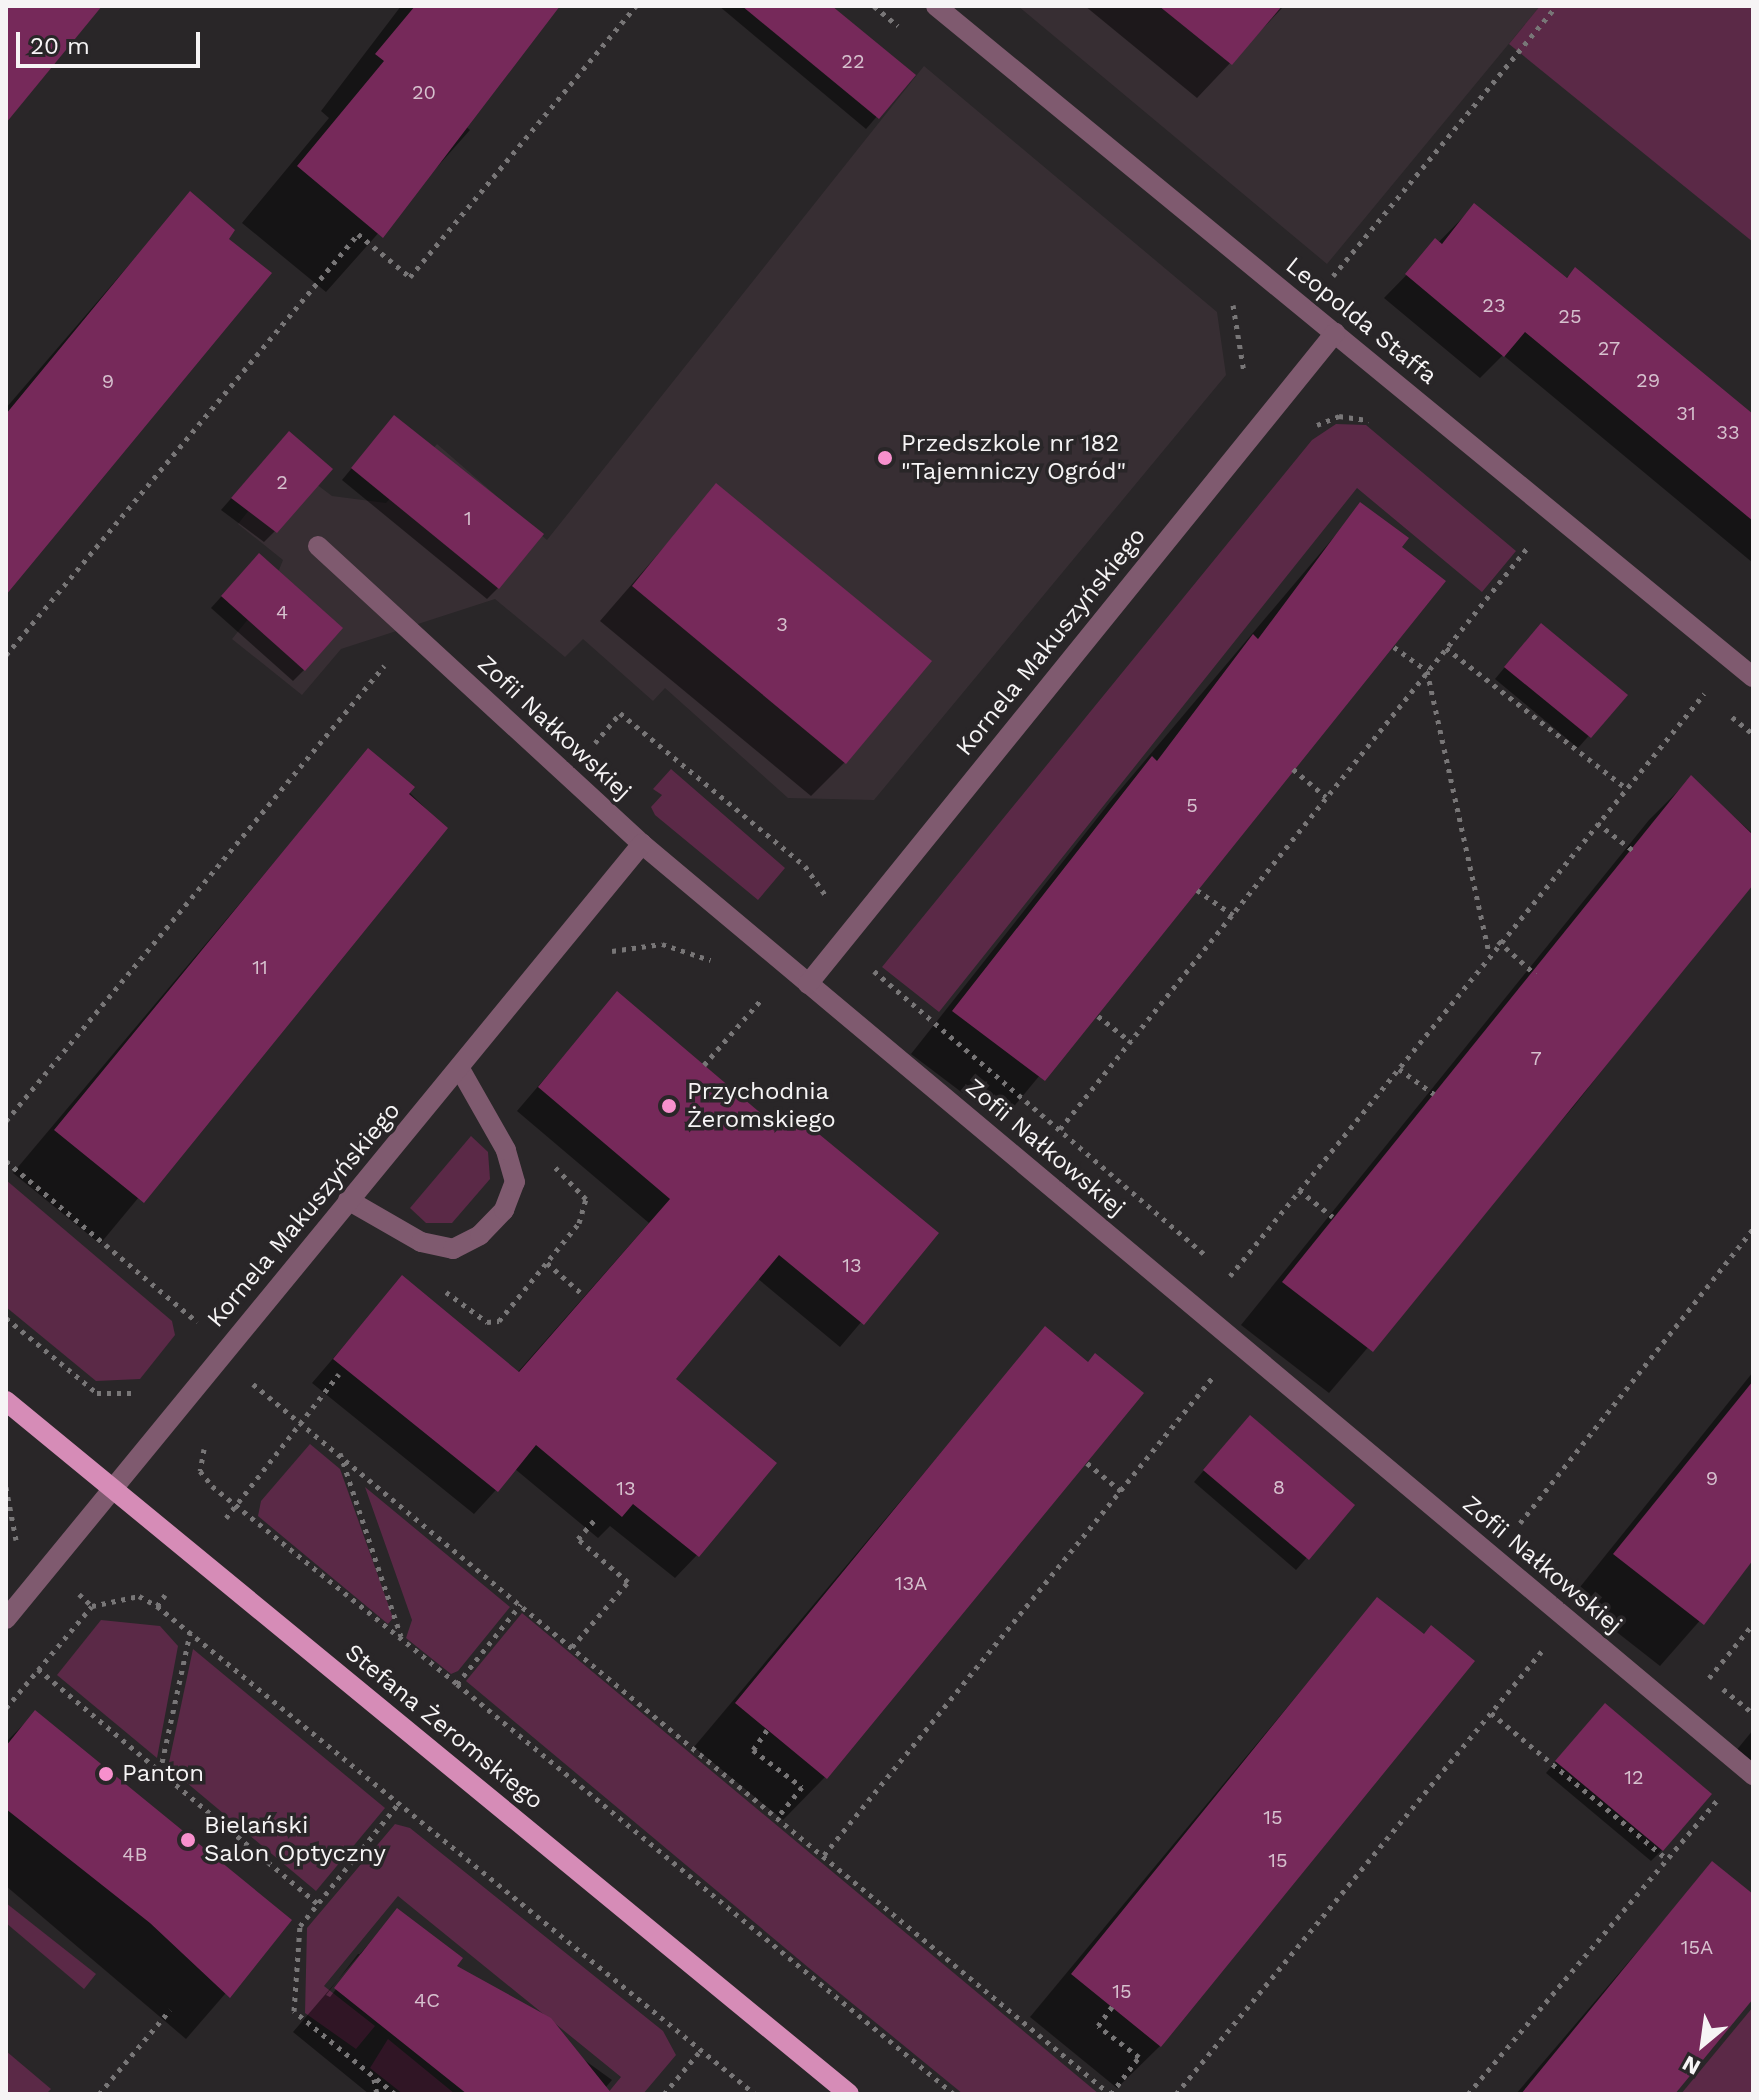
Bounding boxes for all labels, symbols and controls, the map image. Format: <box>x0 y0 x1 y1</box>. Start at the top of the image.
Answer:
scale bar <box>20 16 204 66</box>
text: 20 m <box>30 32 90 60</box>
house number: 22 <box>841 49 865 73</box>
house number: 20 <box>412 80 436 104</box>
street label: Leopolda Staffa <box>1279 251 1443 391</box>
house number: 23 <box>1482 293 1506 317</box>
house number: 25 <box>1558 304 1582 328</box>
house number: 27 <box>1598 336 1620 360</box>
house number: 29 <box>1636 368 1660 392</box>
house number: 9 <box>102 369 114 393</box>
house number: 31 <box>1676 401 1696 425</box>
house number: 33 <box>1716 420 1740 444</box>
place label: Przedszkole nr 182 "Tajemniczy Ogród" <box>901 430 1127 486</box>
marker: Przedszkole nr 182 "Tajemniczy Ogród" <box>876 449 894 467</box>
house number: 2 <box>276 470 288 494</box>
house number: 1 <box>464 506 472 530</box>
street label: Kornela Makuszyńskiego <box>950 522 1152 762</box>
house number: 4 <box>276 600 288 624</box>
house number: 3 <box>776 612 788 636</box>
street label: Zofii Nałkowskiej <box>471 650 637 806</box>
house number: 5 <box>1186 793 1198 817</box>
house number: 11 <box>252 955 268 979</box>
house number: 7 <box>1530 1046 1542 1070</box>
street label: Zofii Nałkowskiej <box>960 1073 1130 1223</box>
place label: Przychodnia Żeromskiego <box>687 1078 836 1134</box>
marker: Przychodnia Żeromskiego <box>658 1095 680 1117</box>
street label: Kornela Makuszyńskiego <box>201 1096 407 1334</box>
house number: 13 <box>842 1253 862 1277</box>
house number: 9 <box>1706 1466 1718 1490</box>
house number: 8 <box>1273 1475 1285 1499</box>
house number: 13 <box>616 1476 636 1500</box>
street label: Zofii Nałkowskiej <box>1457 1490 1627 1640</box>
house number: 13A <box>895 1571 927 1595</box>
street label: Stefana Żeromskiego <box>339 1638 549 1816</box>
place label: Panton <box>122 1760 204 1788</box>
marker: Panton <box>97 1765 115 1783</box>
house number: 12 <box>1624 1765 1644 1789</box>
house number: 15 <box>1263 1805 1283 1829</box>
place label: Bielański Salon Optyczny <box>204 1812 386 1868</box>
marker: Bielański Salon Optyczny <box>179 1831 197 1849</box>
house number: 4B <box>122 1842 148 1866</box>
house number: 15 <box>1268 1848 1288 1872</box>
house number: 15A <box>1681 1935 1713 1959</box>
house number: 15 <box>1112 1979 1132 2003</box>
house number: 4C <box>414 1988 440 2012</box>
north arrow <box>1663 2004 1743 2084</box>
text: N <box>1678 2051 1704 2080</box>

